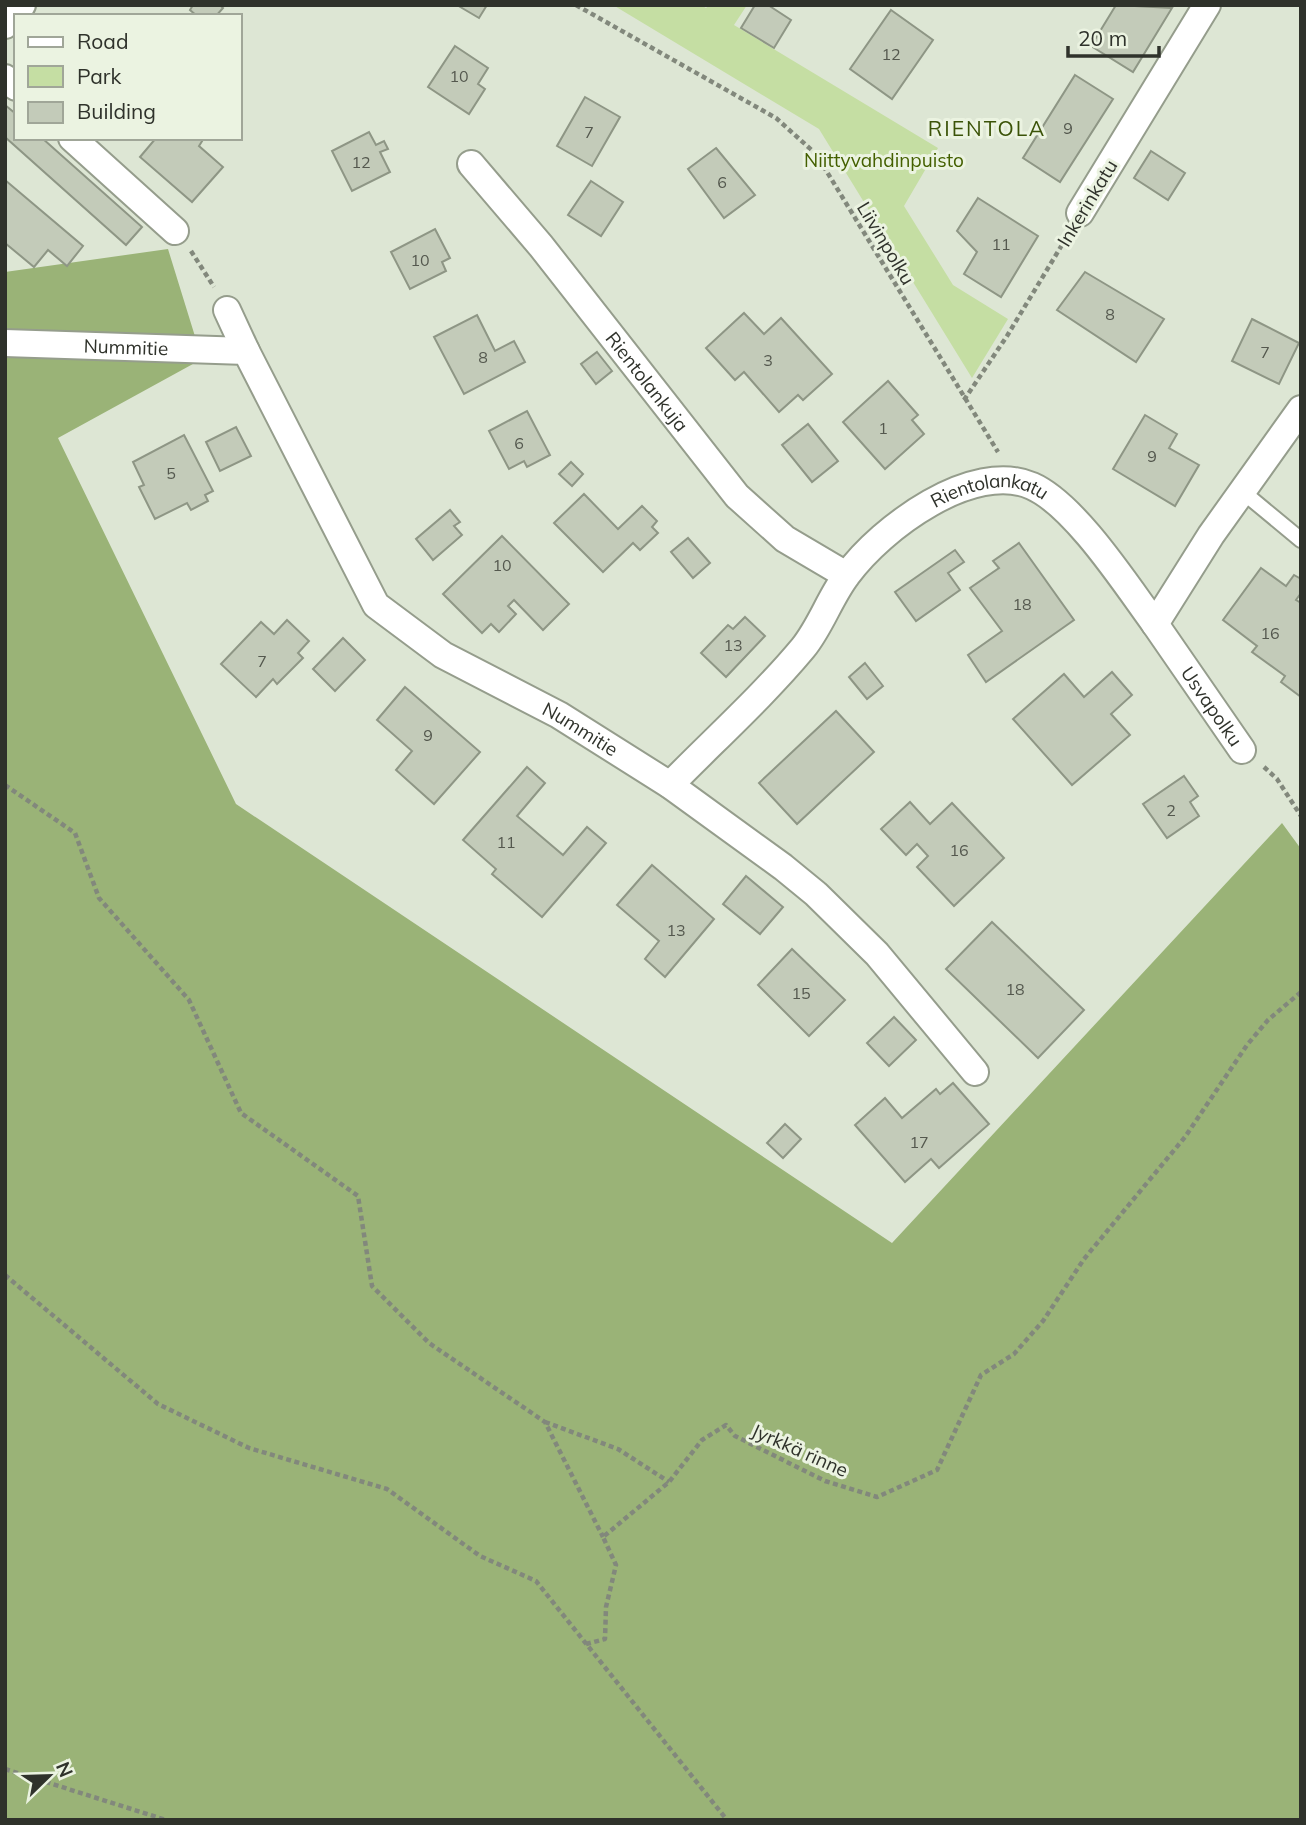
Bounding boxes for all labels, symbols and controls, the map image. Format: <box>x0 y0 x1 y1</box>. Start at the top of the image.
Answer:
legend <box>14 14 242 140</box>
scale bar <box>1068 14 1159 58</box>
text: 20 m <box>1078 25 1127 51</box>
text: Road <box>77 28 128 54</box>
house number: 12 <box>881 44 901 64</box>
text: Park <box>77 63 121 89</box>
house number: 10 <box>449 66 469 86</box>
text: Building <box>77 98 156 124</box>
district label: RIENTOLA <box>928 115 1046 141</box>
house number: 9 <box>1063 118 1073 138</box>
house number: 7 <box>584 122 594 142</box>
park label: Niittyvahdinpuisto <box>804 148 964 172</box>
house number: 12 <box>351 152 371 172</box>
street label: Inkerinkatu <box>1052 155 1122 251</box>
house number: 6 <box>717 172 727 192</box>
street label: Liivinpolku <box>852 197 920 289</box>
house number: 11 <box>991 234 1011 254</box>
house number: 10 <box>410 250 430 270</box>
house number: 8 <box>1105 304 1115 324</box>
street label: Rientolankuja <box>601 327 694 436</box>
street label: Nummitie <box>83 334 169 360</box>
house number: 7 <box>1260 342 1270 362</box>
house number: 8 <box>478 347 488 367</box>
house number: 3 <box>763 350 773 370</box>
house number: 1 <box>878 418 888 438</box>
house number: 6 <box>514 433 524 453</box>
house number: 9 <box>1147 446 1157 466</box>
house number: 5 <box>166 463 176 483</box>
street label: Rientolankatu <box>926 468 1053 513</box>
house number: 10 <box>492 555 512 575</box>
house number: 18 <box>1012 594 1032 614</box>
house number: 16 <box>1260 623 1280 643</box>
house number: 13 <box>723 635 743 655</box>
house number: 7 <box>257 651 267 671</box>
street label: Usvapolku <box>1176 662 1248 751</box>
street label: Nummitie <box>538 697 623 761</box>
house number: 9 <box>423 725 433 745</box>
house number: 2 <box>1166 800 1176 820</box>
house number: 11 <box>496 832 516 852</box>
house number: 16 <box>949 840 969 860</box>
house number: 13 <box>666 920 686 940</box>
house number: 18 <box>1005 979 1025 999</box>
house number: 15 <box>791 983 811 1003</box>
house number: 17 <box>909 1132 929 1152</box>
street label: Jyrkkä rinne <box>748 1418 852 1482</box>
north arrow <box>14 1741 84 1811</box>
text: N <box>51 1758 78 1781</box>

